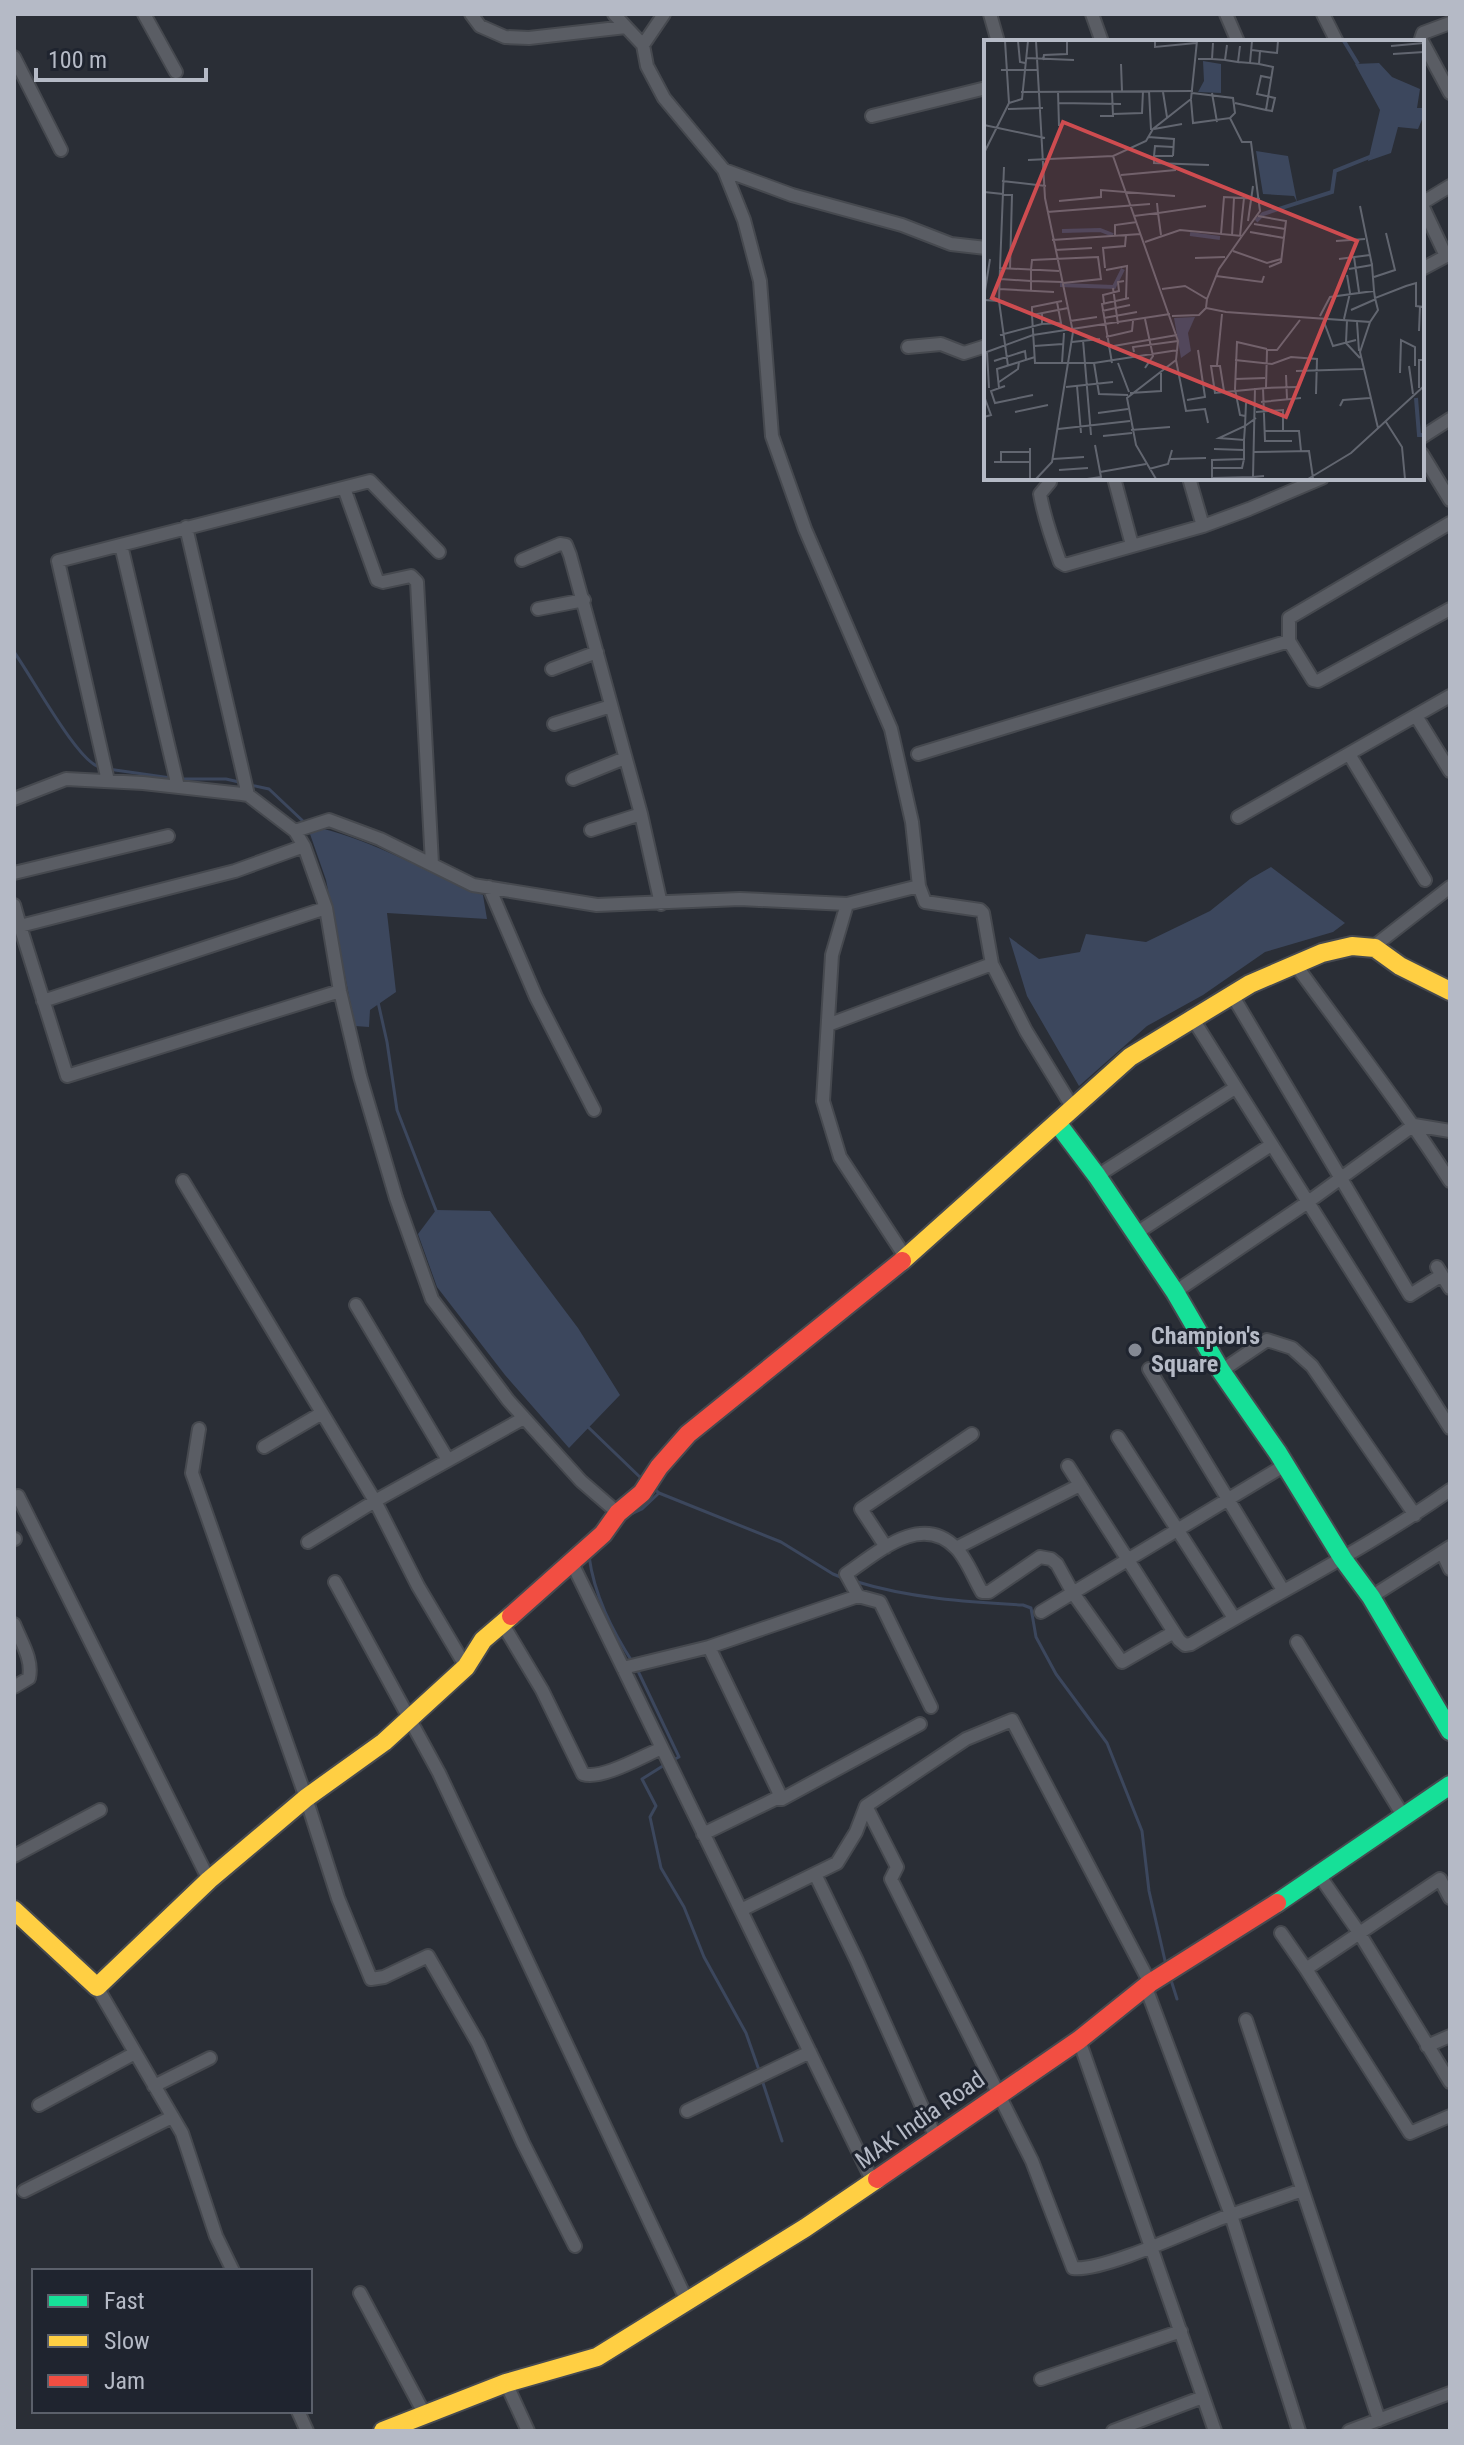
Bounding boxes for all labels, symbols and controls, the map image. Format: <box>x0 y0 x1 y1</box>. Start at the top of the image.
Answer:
scale bar <box>36 32 206 82</box>
inset map <box>984 40 1424 480</box>
text: 100 m <box>48 46 107 74</box>
place label: Champion's Square <box>1151 1322 1260 1378</box>
marker: Champion's Square <box>1126 1341 1144 1359</box>
street label: MAK India Road <box>850 2065 990 2175</box>
legend <box>32 2269 312 2413</box>
text: Fast <box>104 2287 145 2315</box>
text: Slow <box>104 2327 150 2355</box>
text: Jam <box>104 2367 145 2395</box>

